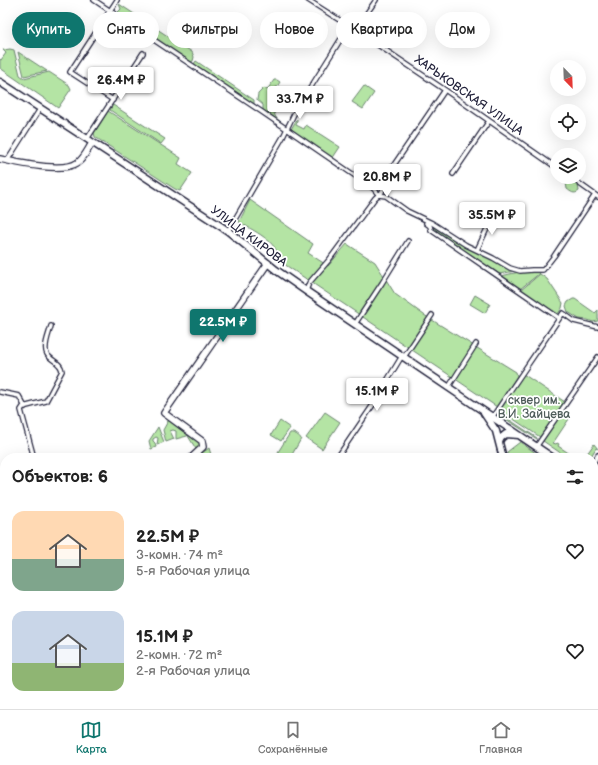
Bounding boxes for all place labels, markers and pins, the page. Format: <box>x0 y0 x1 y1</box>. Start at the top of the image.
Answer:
pin: 26.4M ₽ <box>84 67 158 101</box>
pin: 33.7M ₽ <box>263 86 337 120</box>
pin: 20.8M ₽ <box>350 164 424 198</box>
pin: 35.5M ₽ <box>455 202 529 236</box>
pin: 22.5M ₽ <box>186 309 260 343</box>
pin: 15.1M ₽ <box>340 378 414 412</box>

